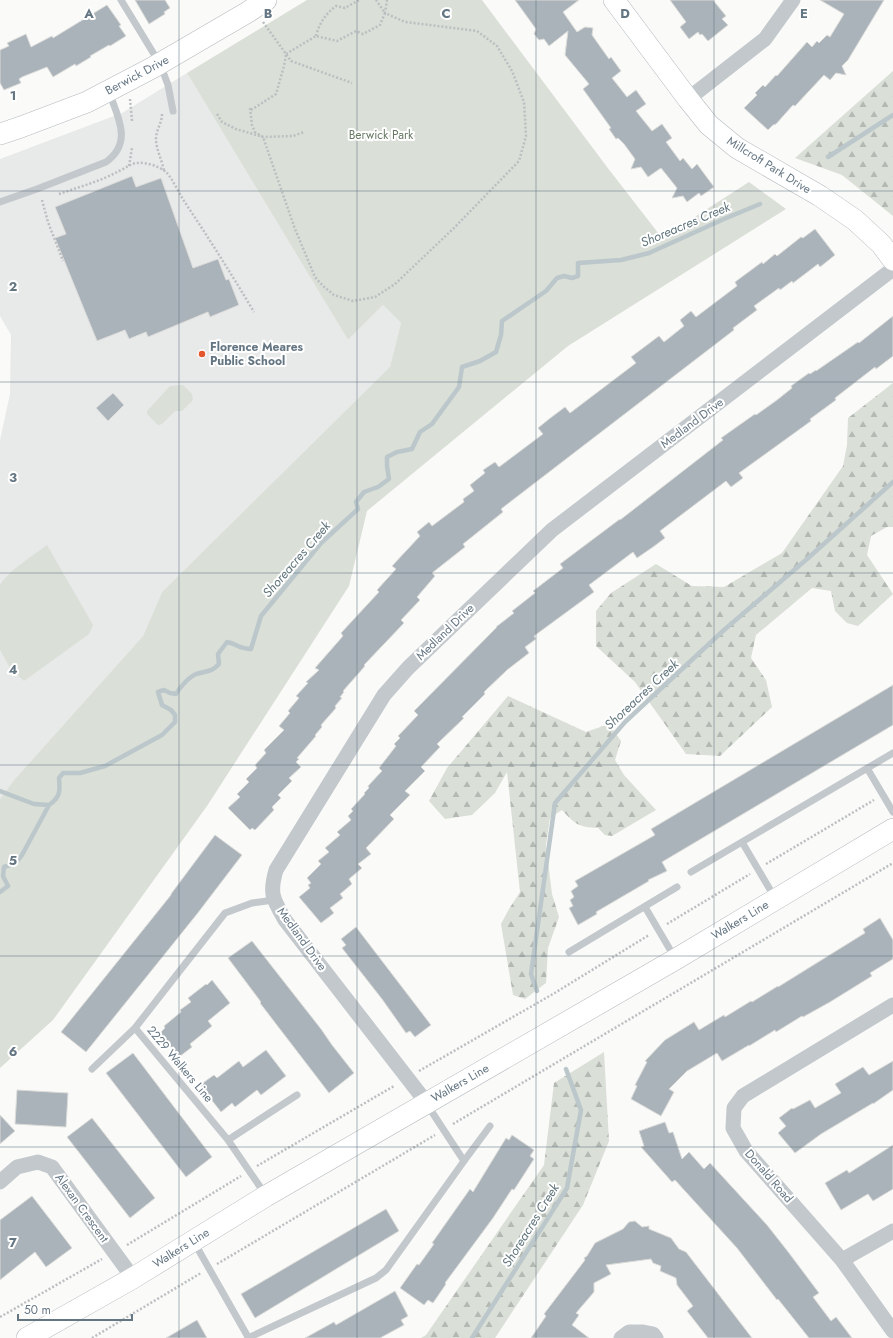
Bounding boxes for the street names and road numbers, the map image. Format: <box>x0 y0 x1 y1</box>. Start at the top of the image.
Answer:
street label: Berwick Drive <box>102 51 172 99</box>
street label: Millcroft Park Drive <box>723 132 815 198</box>
street label: Medland Drive <box>657 393 727 453</box>
street label: Medland Drive <box>412 600 478 664</box>
street label: Walkers Line <box>708 896 772 944</box>
street label: Medland Drive <box>273 903 331 975</box>
street label: 2229 Walkers Line <box>143 1022 217 1106</box>
street label: Walkers Line <box>428 1059 492 1107</box>
street label: Donald Road <box>741 1145 797 1207</box>
street label: Alexan Crescent <box>51 1170 113 1246</box>
street label: Walkers Line <box>149 1223 213 1273</box>

